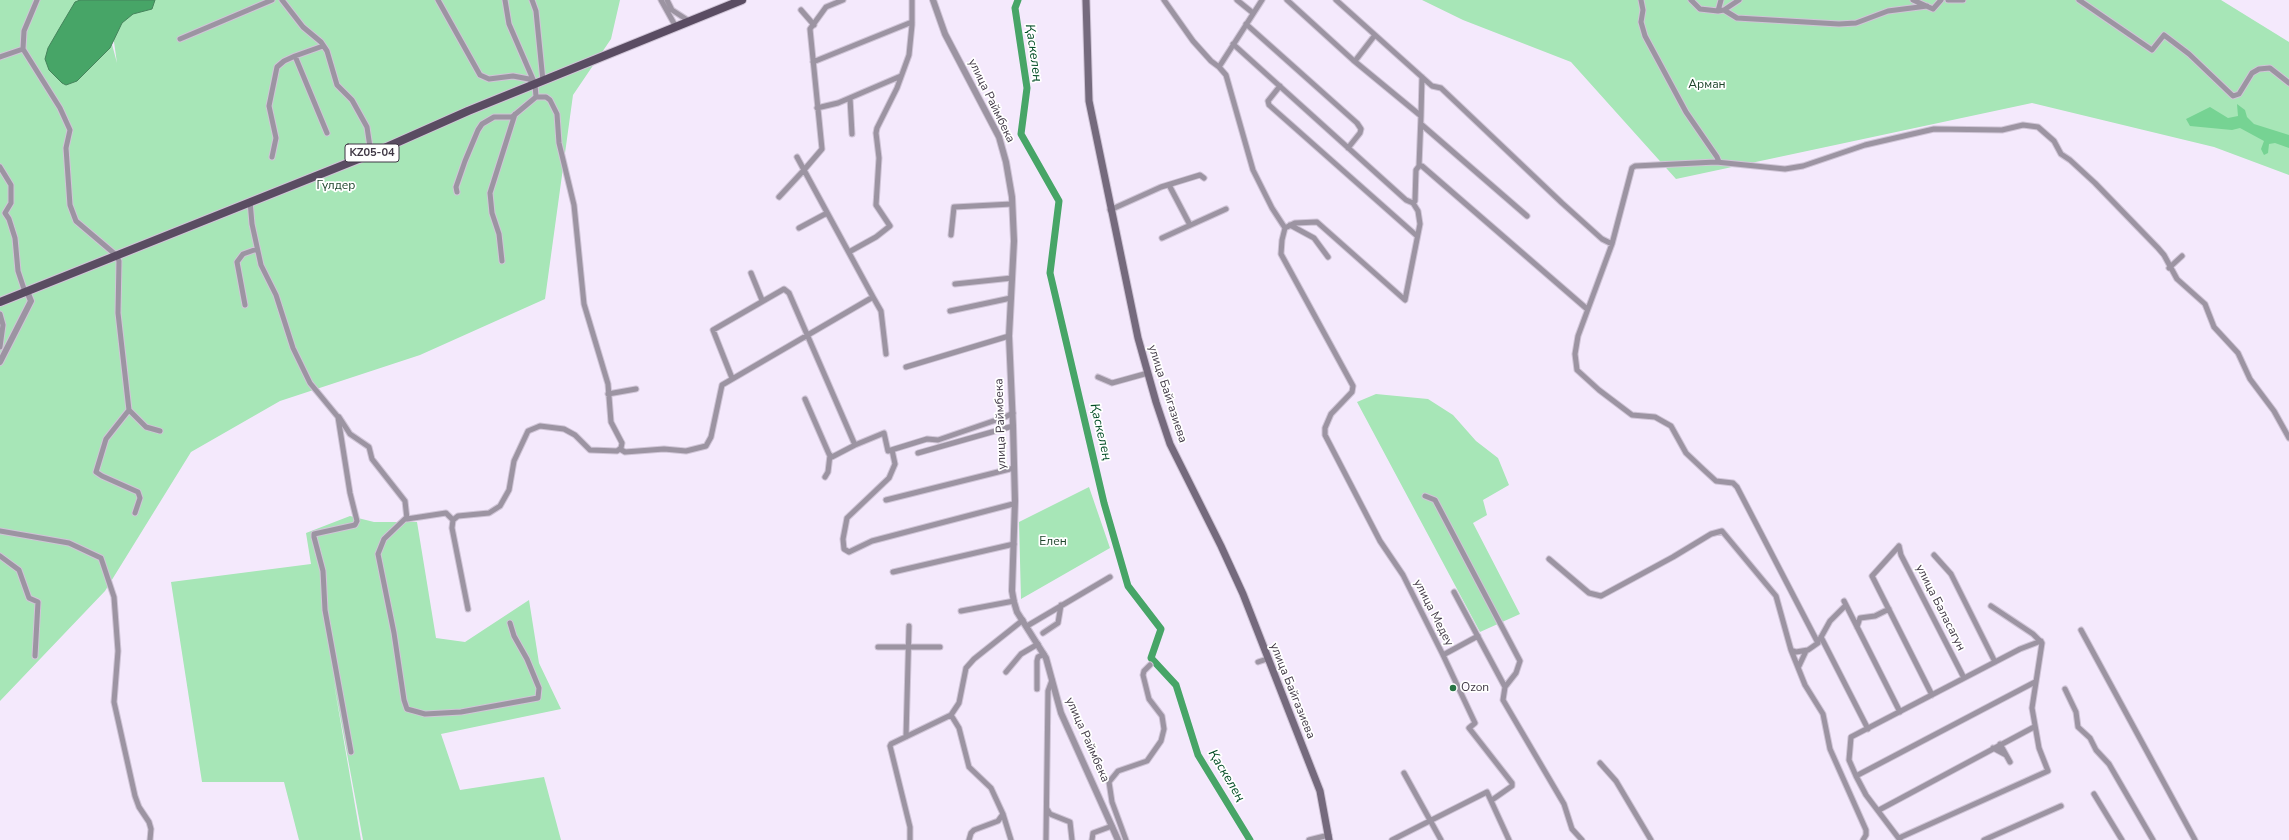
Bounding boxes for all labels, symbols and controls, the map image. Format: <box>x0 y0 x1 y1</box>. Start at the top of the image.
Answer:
water label: Қаскелең <box>1021 23 1045 83</box>
street label: улица Раймбека <box>964 57 1018 145</box>
park label: Арман <box>1688 78 1726 92</box>
road number: KZ05-04 <box>345 144 399 162</box>
park label: Гүлдер <box>317 179 355 193</box>
street label: улица Байгазиева <box>1144 343 1190 445</box>
street label: улица Раймбека <box>992 378 1010 470</box>
water label: Қаскелең <box>1086 402 1114 462</box>
park label: Елен <box>1039 535 1067 549</box>
street label: улица Баласагун <box>1912 562 1968 654</box>
street label: улица Медеу <box>1410 577 1456 649</box>
street label: улица Байгазиева <box>1266 641 1318 741</box>
place label: Ozon <box>1461 681 1489 695</box>
marker: Ozon <box>1448 683 1458 693</box>
street label: улица Раймбека <box>1062 695 1112 785</box>
water label: Қаскелең <box>1204 747 1248 805</box>

